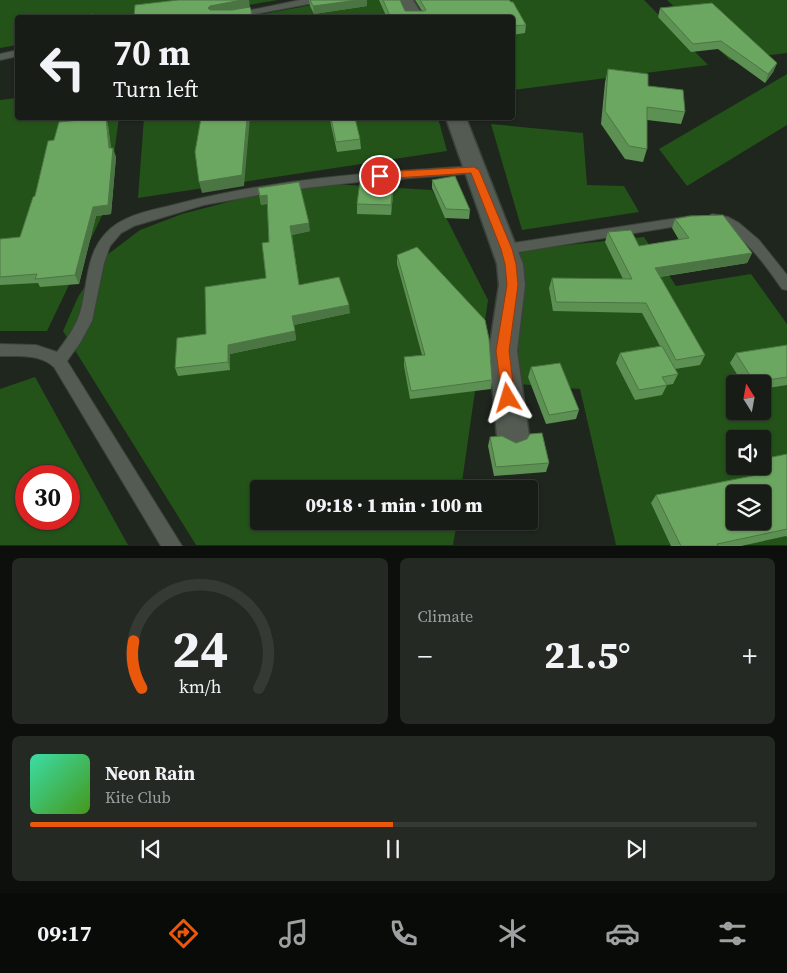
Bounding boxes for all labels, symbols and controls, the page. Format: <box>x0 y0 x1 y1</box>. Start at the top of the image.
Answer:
text: 70 m <box>113 29 190 77</box>
icon: left <box>30 35 95 100</box>
text: Turn left <box>113 74 198 104</box>
pin <box>359 155 401 197</box>
icon: arrive <box>366 162 394 190</box>
position arrow <box>481 371 533 423</box>
north arrow <box>726 375 771 420</box>
map controls <box>726 375 771 530</box>
button: sound <box>726 430 771 475</box>
speed limit sign: 30 <box>15 465 80 530</box>
button: layers <box>726 485 771 530</box>
text: 09:18 · 1 min · 100 m <box>305 492 483 518</box>
text: Climate <box>418 605 473 627</box>
text: 24 <box>172 613 228 684</box>
text: 21.5° <box>544 629 631 681</box>
text: − <box>418 637 432 675</box>
text: + <box>742 637 757 675</box>
text: km/h <box>178 674 221 699</box>
text: Neon Rain <box>105 760 195 786</box>
text: Kite Club <box>105 786 171 808</box>
icon: previous <box>137 835 165 863</box>
icon: pause <box>379 835 407 863</box>
icon: next <box>622 835 650 863</box>
icon: directions <box>166 916 201 951</box>
icon: music <box>276 916 311 951</box>
icon: phone <box>386 916 421 951</box>
icon: climate <box>495 916 530 951</box>
icon: car <box>605 916 640 951</box>
icon: filters <box>715 916 750 951</box>
text: 09:17 <box>37 918 92 948</box>

